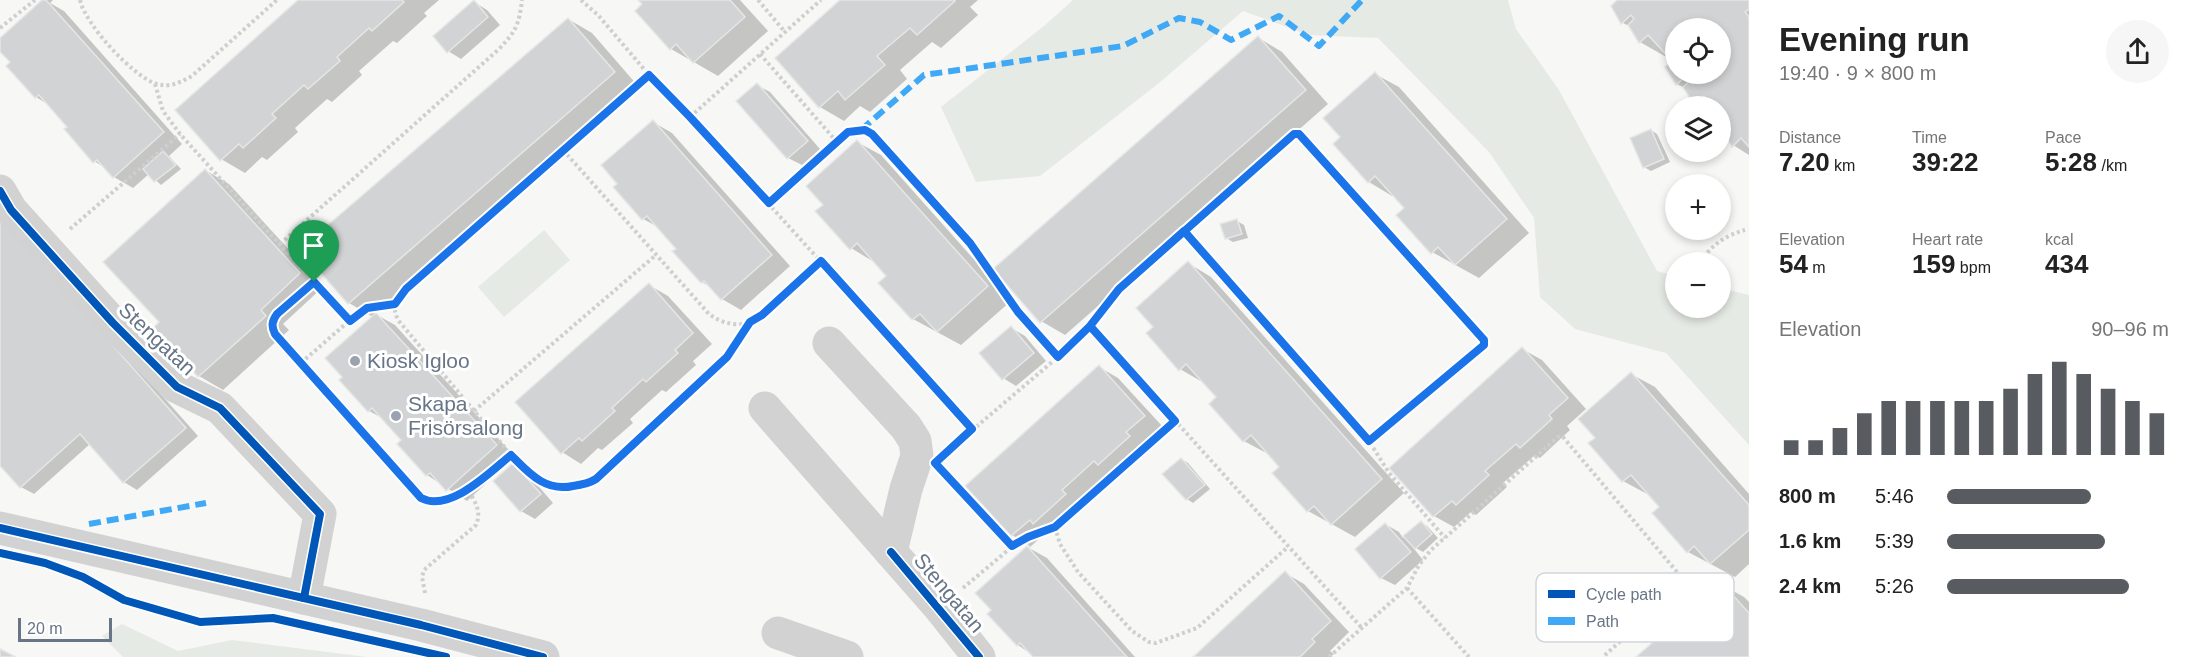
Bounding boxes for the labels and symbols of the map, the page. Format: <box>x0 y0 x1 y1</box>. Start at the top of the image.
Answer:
pin <box>288 220 339 282</box>
street label: Stengatan <box>114 298 200 380</box>
place label: Kiosk Igloo <box>367 349 470 372</box>
marker: Kiosk Igloo <box>348 354 362 368</box>
place label: Skapa Frisörsalong <box>408 392 524 439</box>
marker: Skapa Frisörsalong <box>389 409 403 423</box>
street label: Stengatan <box>910 549 989 637</box>
legend <box>1536 573 1734 642</box>
text: Cycle path <box>1586 586 1662 603</box>
text: Path <box>1586 613 1619 630</box>
scale bar <box>18 615 112 642</box>

